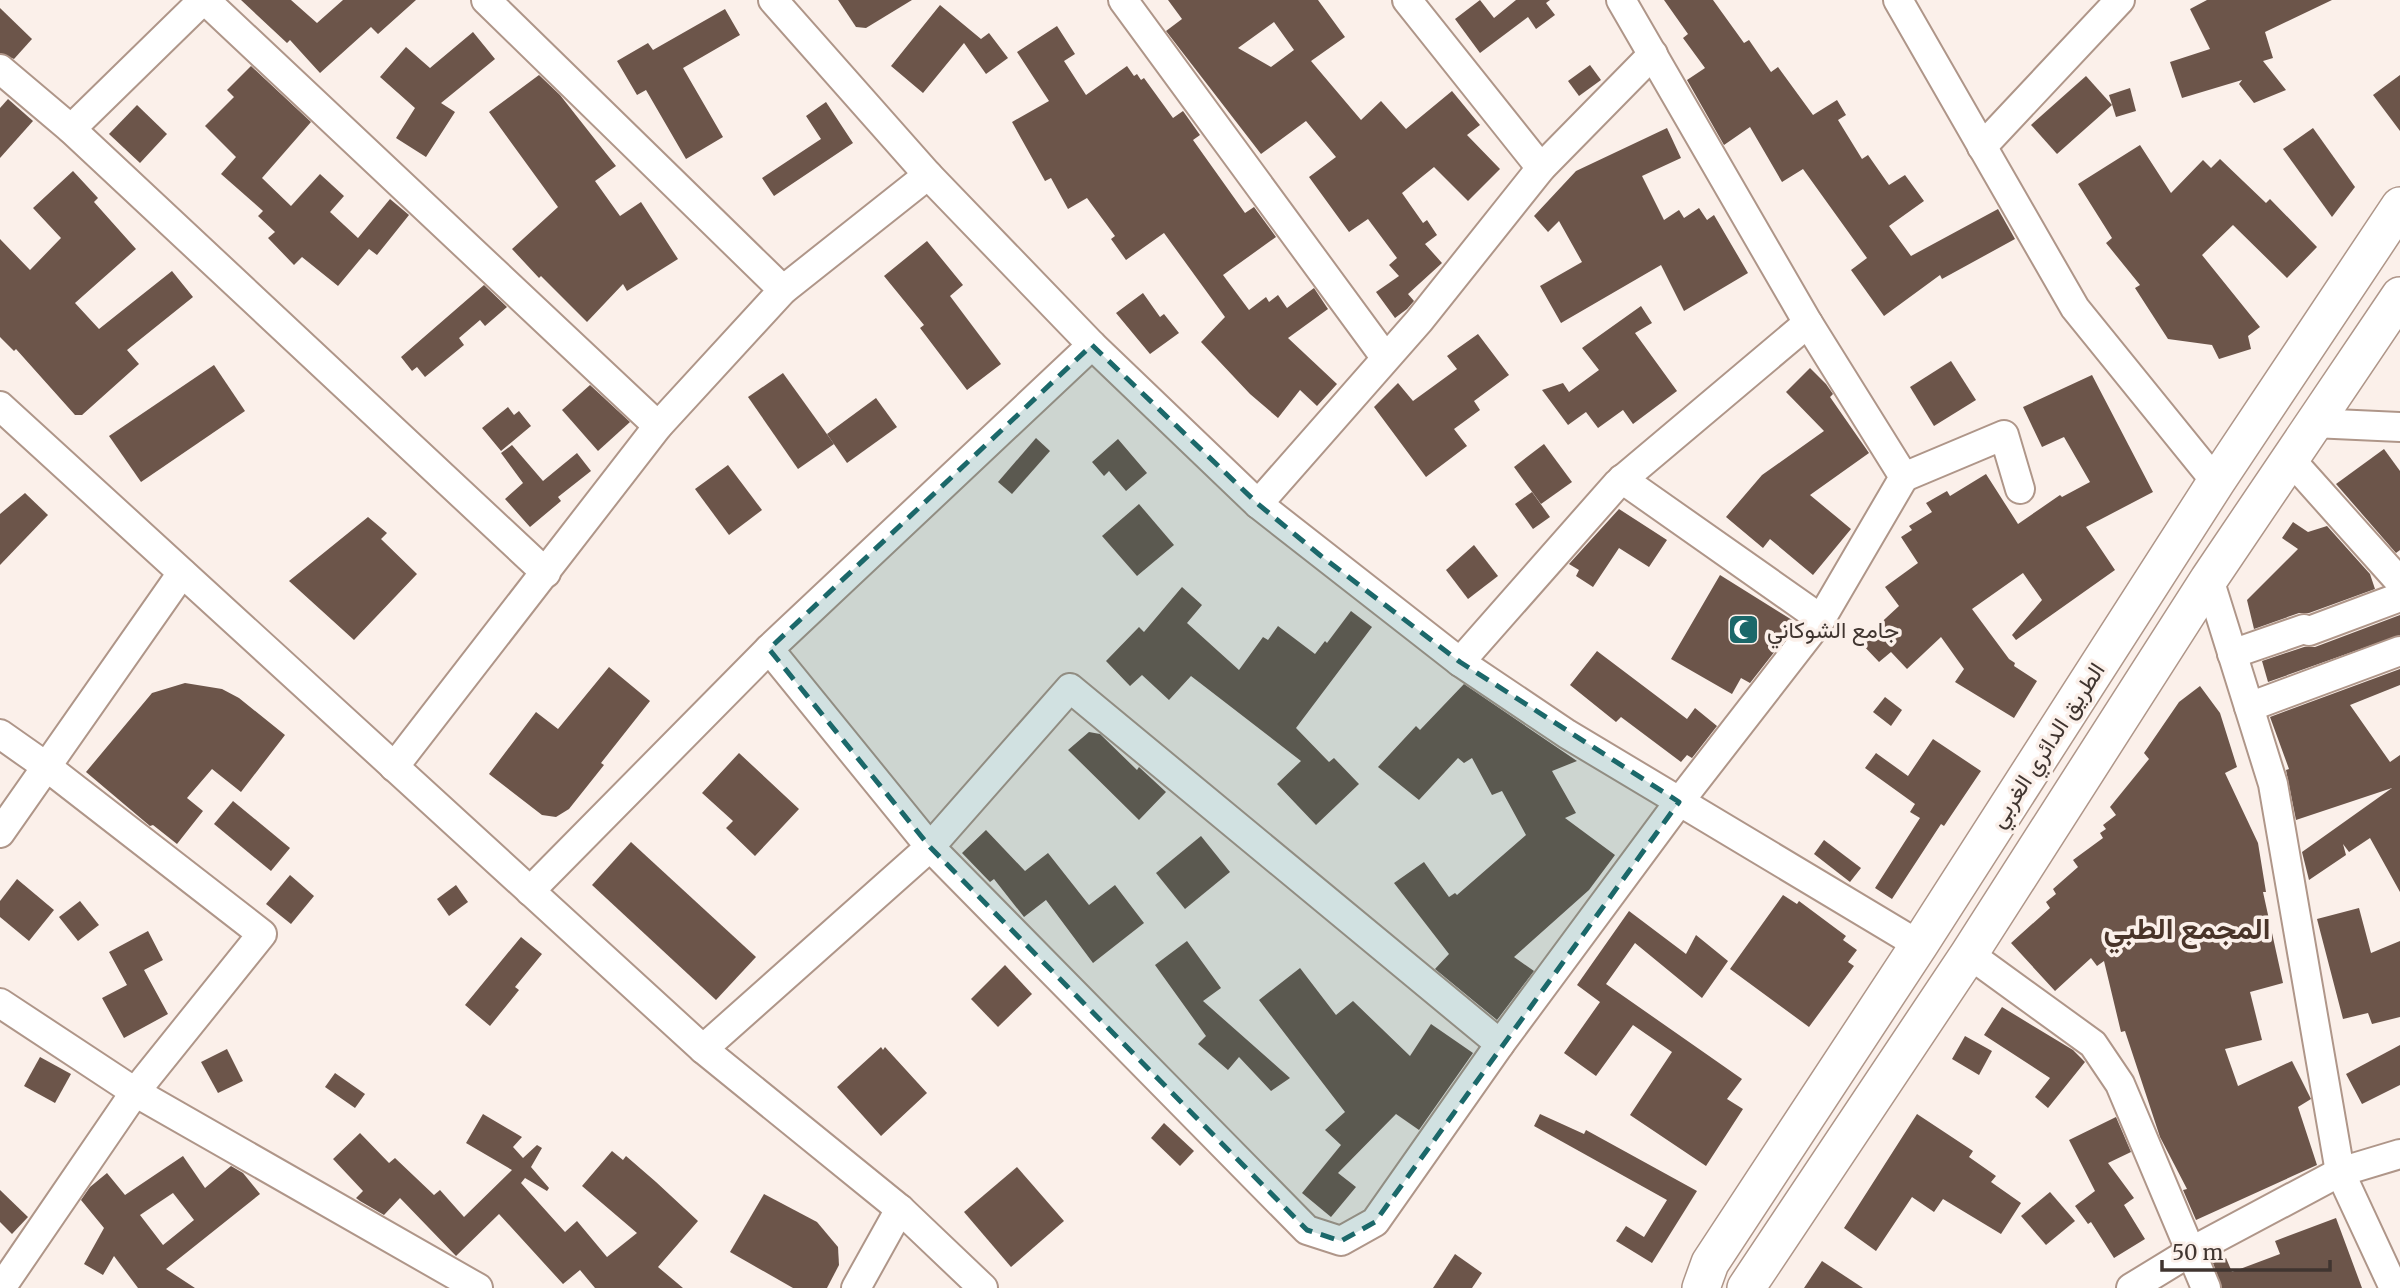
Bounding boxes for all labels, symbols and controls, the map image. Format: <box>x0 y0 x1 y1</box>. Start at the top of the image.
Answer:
mosque icon: جامع الشوكاني <box>1727 613 1761 647</box>
place label: جامع الشوكاني <box>1767 615 1899 649</box>
street label: الطريق الدائري الغربي <box>1982 657 2115 836</box>
district label: المجمع الطبي <box>2103 909 2271 954</box>
scale bar <box>2162 1228 2330 1272</box>
text: 50 m <box>2172 1239 2223 1266</box>

